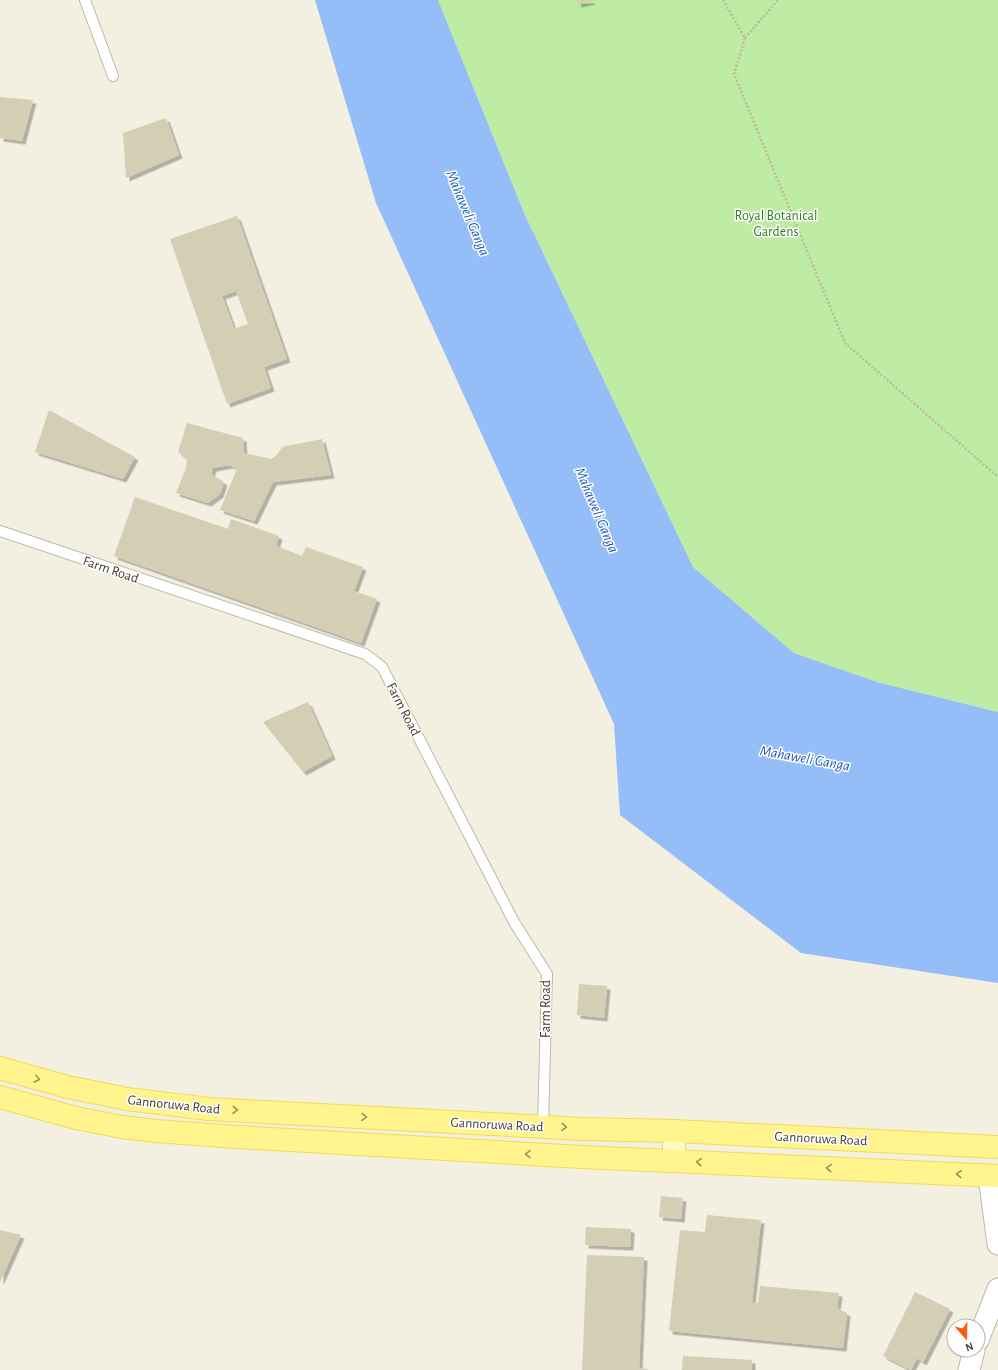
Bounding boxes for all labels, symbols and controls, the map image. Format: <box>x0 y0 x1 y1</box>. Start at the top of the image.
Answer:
water label: Mahaweli Ganga <box>443 168 492 258</box>
park label: Royal Botanical Gardens <box>735 209 817 239</box>
water label: Mahaweli Ganga <box>572 465 621 555</box>
street label: Farm Road <box>81 554 140 586</box>
street label: Farm Road <box>384 680 422 738</box>
water label: Mahaweli Ganga <box>759 743 851 774</box>
street label: Farm Road <box>539 980 553 1038</box>
one-way arrow <box>34 1074 41 1083</box>
street label: Gannoruwa Road <box>127 1093 221 1117</box>
one-way arrow <box>232 1106 238 1114</box>
one-way arrow <box>361 1112 367 1121</box>
street label: Gannoruwa Road <box>450 1116 544 1134</box>
one-way arrow <box>561 1123 567 1132</box>
street label: Gannoruwa Road <box>774 1130 868 1148</box>
one-way arrow <box>525 1149 531 1158</box>
one-way arrow <box>696 1157 702 1166</box>
one-way arrow <box>826 1164 832 1172</box>
one-way arrow <box>956 1170 962 1179</box>
north arrow <box>946 1318 986 1358</box>
text: N <box>964 1340 975 1353</box>

